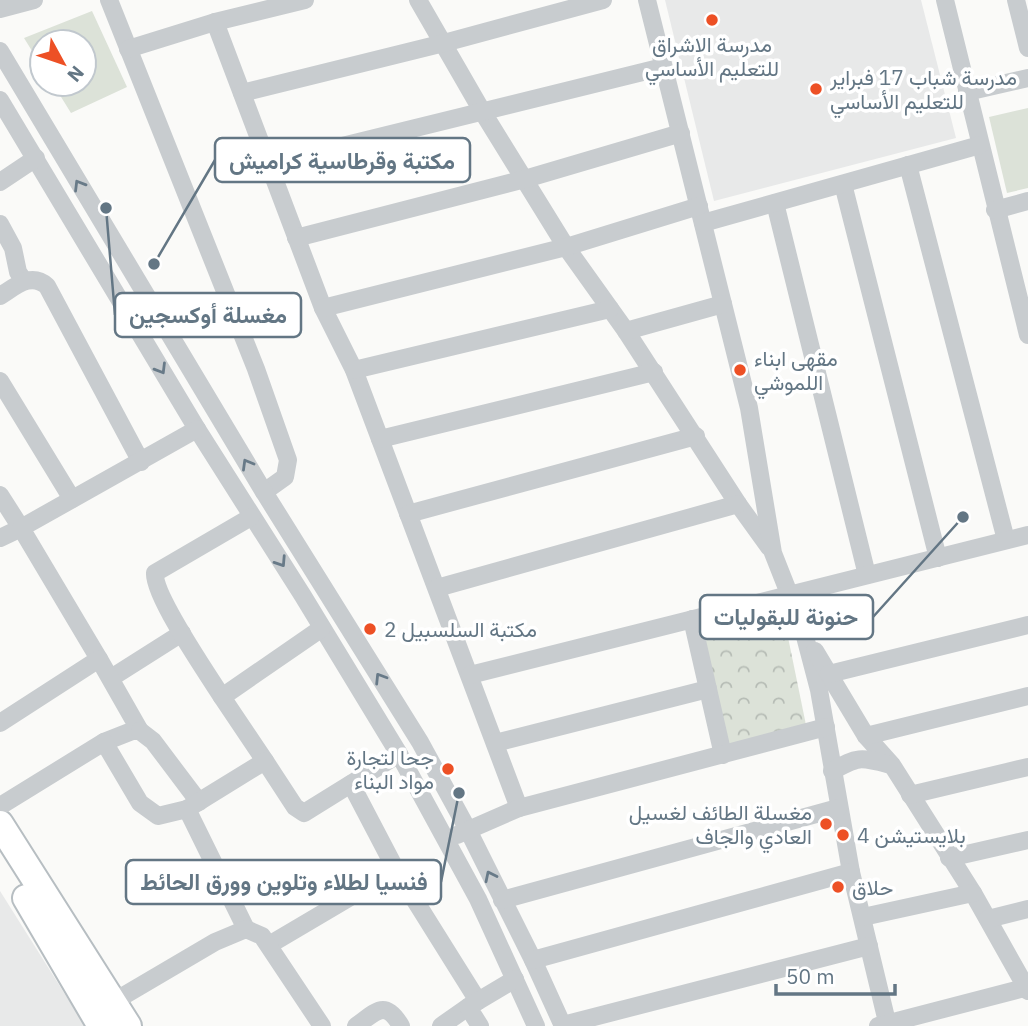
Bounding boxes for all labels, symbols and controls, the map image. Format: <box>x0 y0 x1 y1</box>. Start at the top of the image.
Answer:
marker: مدرسة الاشراق للتعليم الأساسي <box>704 12 720 28</box>
north arrow <box>28 28 98 98</box>
place label: مدرسة الاشراق للتعليم الأساسي <box>645 30 779 86</box>
text: N <box>62 61 90 87</box>
place label: مدرسة شباب 17 فبراير للتعليم الأساسي <box>829 63 1017 119</box>
marker: مدرسة شباب 17 فبراير للتعليم الأساسي <box>808 81 824 97</box>
callout: مكتبة وقرطاسية كراميش <box>215 138 470 182</box>
text: مكتبة وقرطاسية كراميش <box>229 145 455 176</box>
one-way arrow <box>75 179 88 192</box>
callout: مغسلة أوكسجين <box>115 293 301 337</box>
text: مغسلة أوكسجين <box>129 299 287 330</box>
place label: مقهى ابناء اللموشي <box>754 344 838 400</box>
one-way arrow <box>153 361 166 374</box>
marker: مقهى ابناء اللموشي <box>732 362 748 378</box>
one-way arrow <box>242 458 255 471</box>
one-way arrow <box>272 554 285 567</box>
callout: حنونة للبقوليات <box>700 595 873 639</box>
text: حنونة للبقوليات <box>714 601 858 632</box>
place label: مكتبة السلسبيل 2 <box>384 615 537 643</box>
marker: مكتبة السلسبيل 2 <box>362 621 378 637</box>
one-way arrow <box>376 672 389 685</box>
place label: جحا لتجارة مواد البناء <box>346 743 434 795</box>
marker: جحا لتجارة مواد البناء <box>440 761 456 777</box>
place label: مغسلة الطائف لغسيل العادي والجاف <box>629 798 812 854</box>
marker: مغسلة الطائف لغسيل العادي والجاف <box>818 816 834 832</box>
place label: بلايستيشن 4 <box>857 821 966 849</box>
marker: بلايستيشن 4 <box>835 827 851 843</box>
callout: فنسيا لطلاء وتلوين وورق الحائط <box>126 860 441 904</box>
text: فنسيا لطلاء وتلوين وورق الحائط <box>140 866 428 897</box>
one-way arrow <box>485 871 499 883</box>
place label: حلاق <box>852 873 893 901</box>
marker: حلاق <box>830 879 846 895</box>
scale bar <box>776 953 895 997</box>
text: 50 m <box>786 962 835 990</box>

